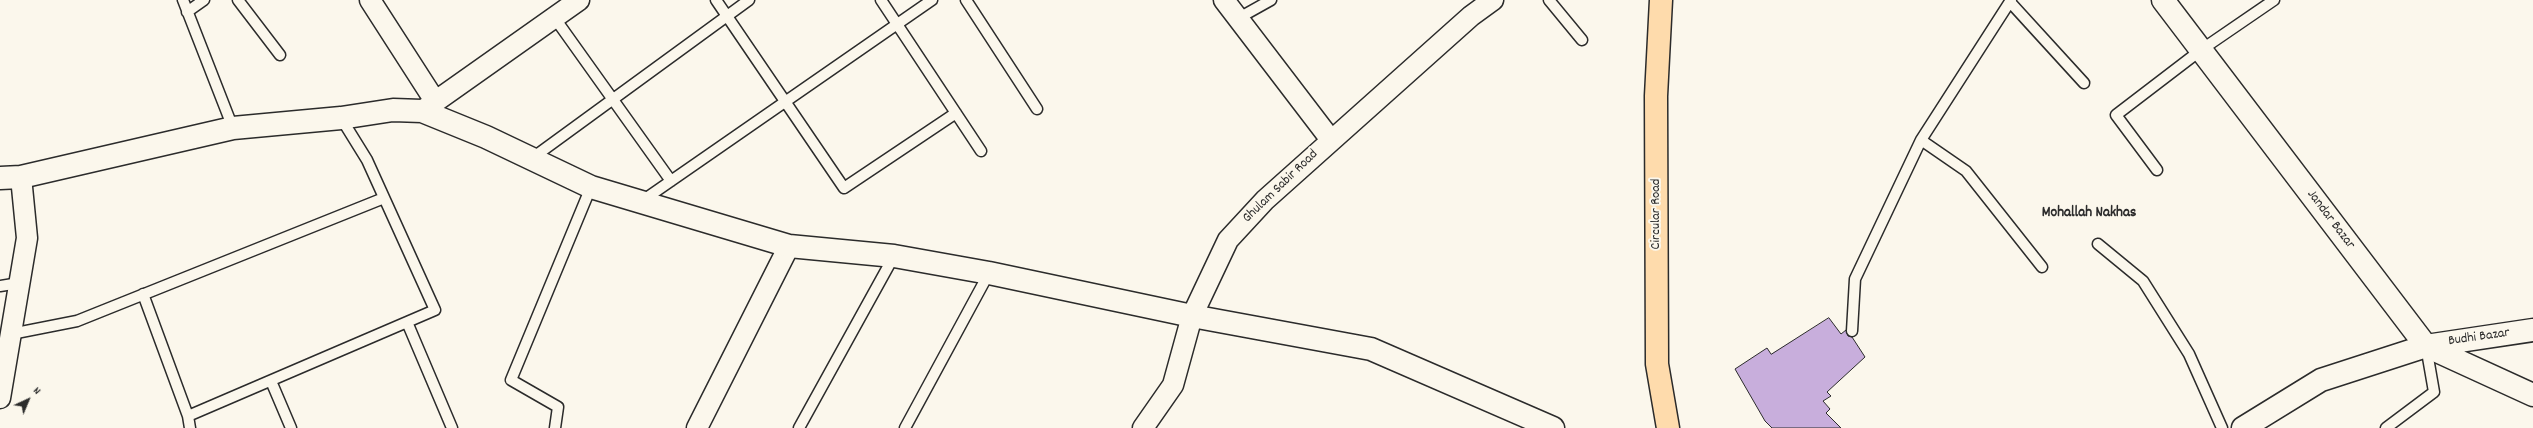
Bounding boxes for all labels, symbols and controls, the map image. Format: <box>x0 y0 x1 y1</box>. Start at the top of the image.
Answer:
street label: Ghulam Sabir Road <box>1240 147 1322 227</box>
street label: Circular Road <box>1649 179 1665 249</box>
street label: Jandar Bazar <box>2302 187 2358 253</box>
district label: Mohallah Nakhas <box>2042 205 2136 223</box>
street label: Budhi Bazar <box>2447 325 2511 351</box>
north arrow <box>8 380 48 420</box>
text: N <box>29 384 44 399</box>

